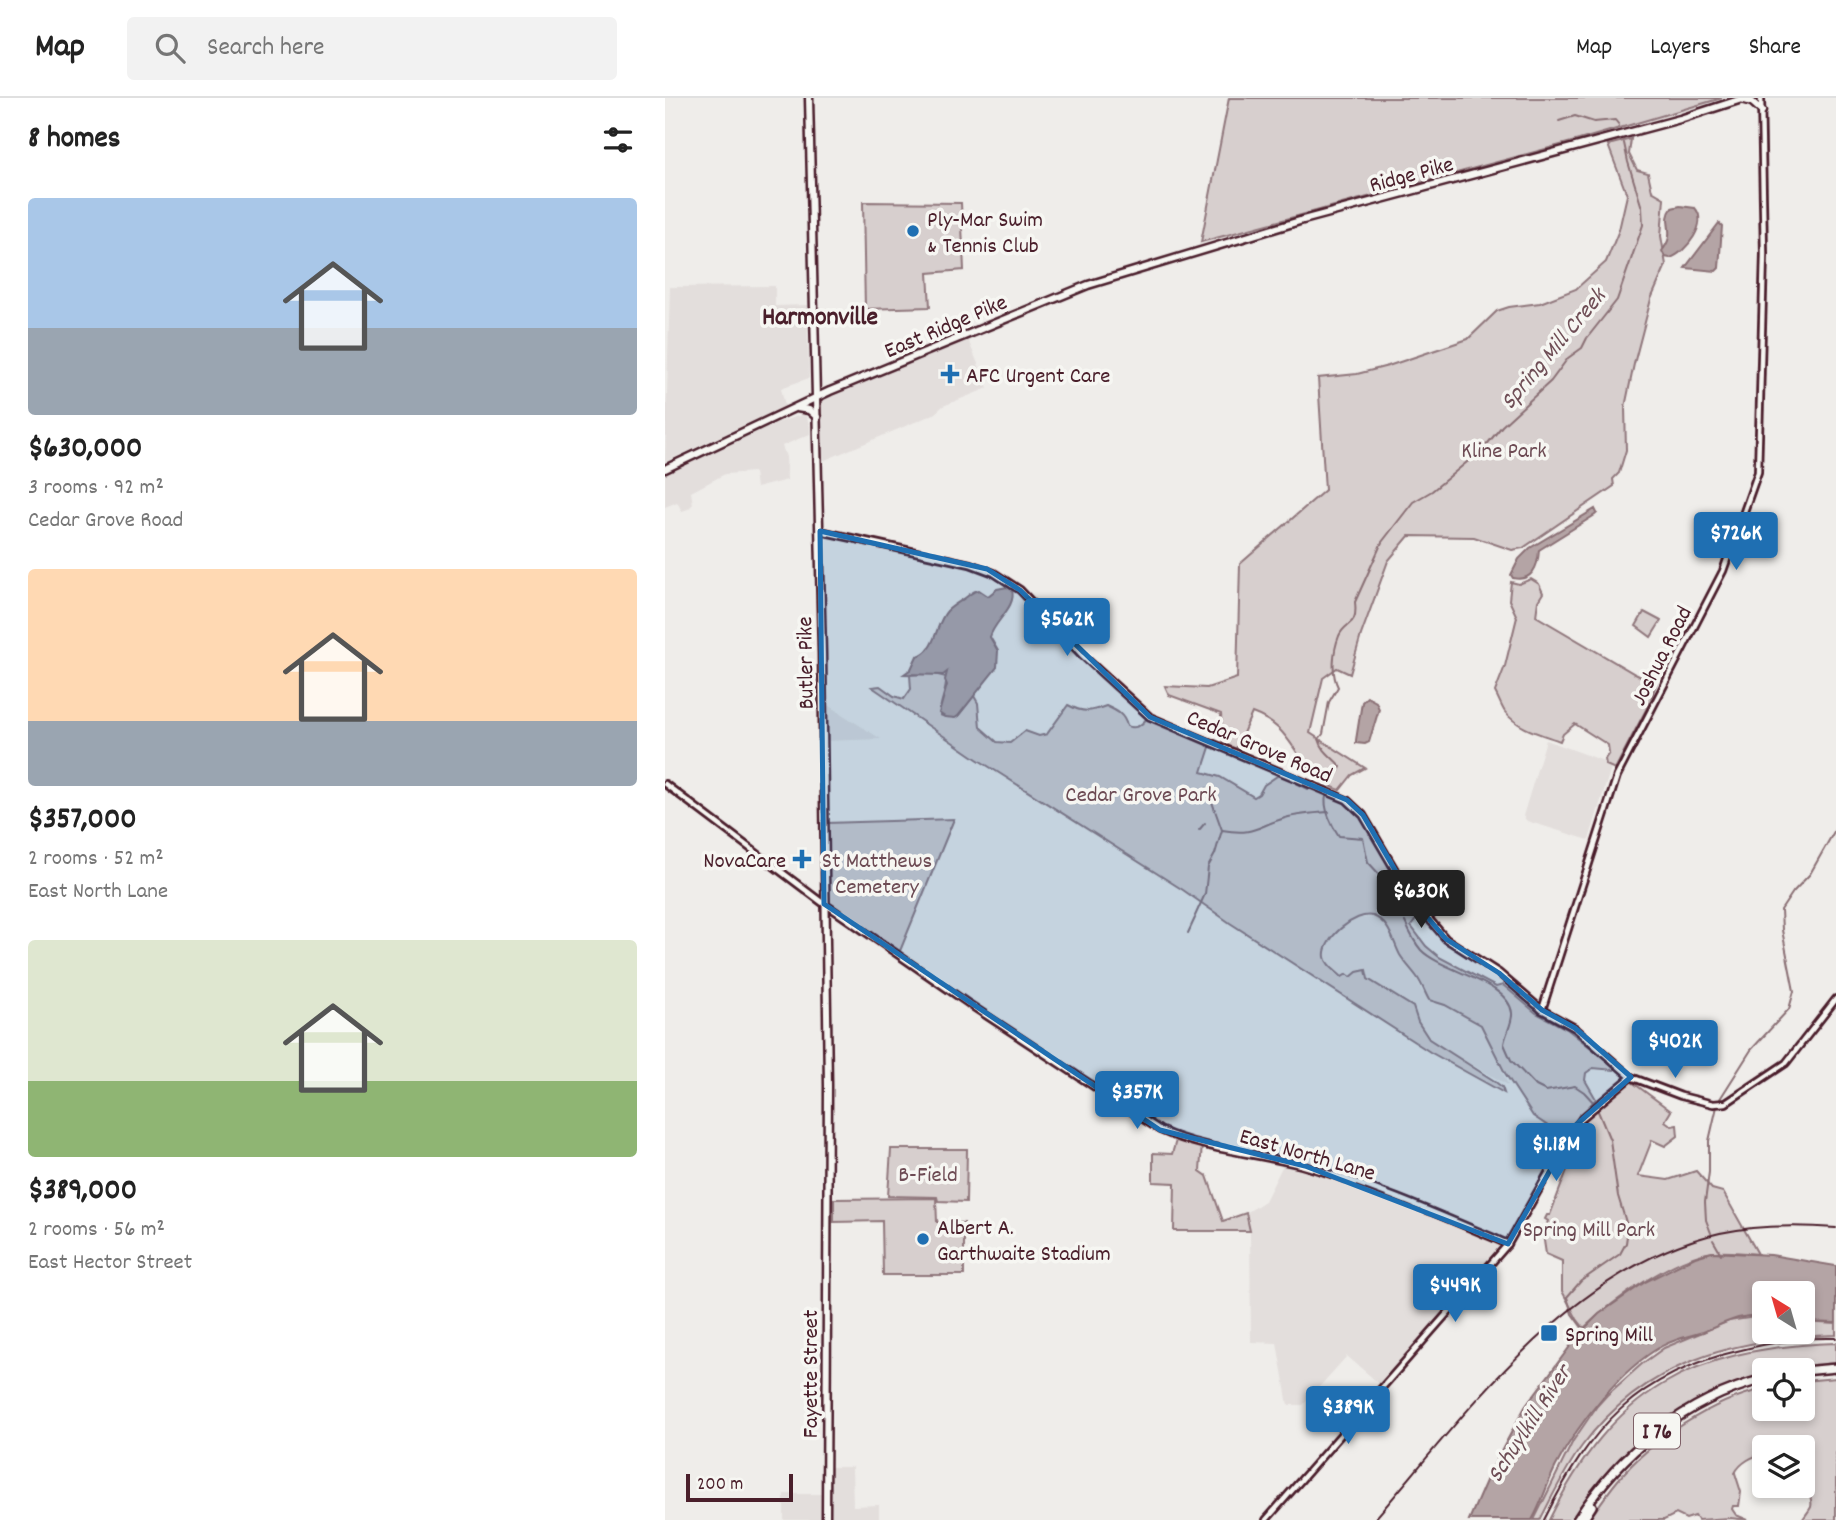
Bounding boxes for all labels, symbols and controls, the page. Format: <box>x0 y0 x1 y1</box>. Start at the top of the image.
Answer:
search box <box>127 17 617 80</box>
text: Map <box>35 25 85 72</box>
icon: search <box>151 29 189 67</box>
text: Search here <box>207 30 325 67</box>
text: Map <box>1576 31 1612 65</box>
text: Layers <box>1650 31 1711 65</box>
text: Share <box>1749 31 1801 65</box>
text: 8 homes <box>28 119 120 162</box>
icon: filters <box>599 121 637 159</box>
street label: Ridge Pike <box>1366 149 1458 203</box>
place label: Ply-Mar Swim & Tennis Club <box>927 205 1043 264</box>
marker: Ply-Mar Swim & Tennis Club <box>905 223 921 239</box>
icon: home <box>270 243 396 369</box>
water label: Spring Mill Creek <box>1493 280 1617 418</box>
street label: East Ridge Pike <box>880 288 1013 369</box>
district label: Harmonville <box>762 300 878 337</box>
place label: AFC Urgent Care <box>966 361 1110 394</box>
marker: AFC Urgent Care <box>940 364 960 384</box>
text: $630,000 <box>28 429 142 472</box>
park label: Kline Park <box>1461 436 1547 469</box>
text: 3 rooms · 92 m² <box>28 472 164 505</box>
text: Cedar Grove Road <box>28 505 183 538</box>
pin: $726K <box>1687 512 1785 572</box>
text: $726K <box>1710 518 1762 551</box>
pin: $562K <box>1018 598 1116 658</box>
street label: Joshua Road <box>1624 601 1702 712</box>
text: $562K <box>1040 604 1094 637</box>
icon: home <box>270 614 396 740</box>
street label: Butler Pike <box>790 616 825 710</box>
street label: Cedar Grove Road <box>1181 703 1337 794</box>
park label: Cedar Grove Park <box>1065 780 1217 813</box>
text: $357,000 <box>28 800 137 843</box>
text: 2 rooms · 52 m² <box>28 843 164 876</box>
place label: NovaCare <box>703 846 786 879</box>
park label: St Matthews Cemetery <box>822 846 932 905</box>
marker: NovaCare <box>792 849 812 869</box>
pin: $630K <box>1372 870 1470 930</box>
text: East North Lane <box>28 876 168 909</box>
text: $630K <box>1393 876 1449 909</box>
icon: home <box>270 985 396 1111</box>
pin: $402K <box>1626 1020 1724 1080</box>
text: $402K <box>1648 1026 1702 1059</box>
pin: $357K <box>1088 1072 1186 1131</box>
text: $357K <box>1111 1077 1163 1110</box>
street label: East North Lane <box>1235 1121 1379 1192</box>
pin: $1.18M <box>1499 1124 1613 1183</box>
text: $1.18M <box>1532 1129 1580 1162</box>
park label: B-Field <box>898 1160 958 1193</box>
text: $389,000 <box>28 1171 137 1214</box>
place label: Albert A. Garthwaite Stadium <box>937 1213 1111 1272</box>
text: 2 rooms · 56 m² <box>28 1214 165 1247</box>
park label: Spring Mill Park <box>1523 1215 1655 1248</box>
marker: Albert A. Garthwaite Stadium <box>915 1231 931 1247</box>
text: East Hector Street <box>28 1247 192 1280</box>
pin: $449K <box>1406 1264 1504 1324</box>
text: $449K <box>1429 1270 1481 1303</box>
north arrow <box>1752 1281 1815 1344</box>
map controls <box>1752 1281 1815 1498</box>
street label: Fayette Street <box>796 1310 829 1438</box>
place label: Spring Mill <box>1565 1320 1654 1353</box>
marker: Spring Mill <box>1539 1323 1559 1343</box>
water label: Schuylkill River <box>1480 1357 1583 1490</box>
button: locate <box>1752 1358 1815 1421</box>
pin: $389K <box>1299 1386 1397 1446</box>
text: $389K <box>1322 1392 1374 1425</box>
road number: I 76 <box>1634 1414 1680 1448</box>
button: layers <box>1752 1435 1815 1498</box>
scale bar <box>686 1471 793 1503</box>
text: 200 m <box>697 1472 743 1499</box>

